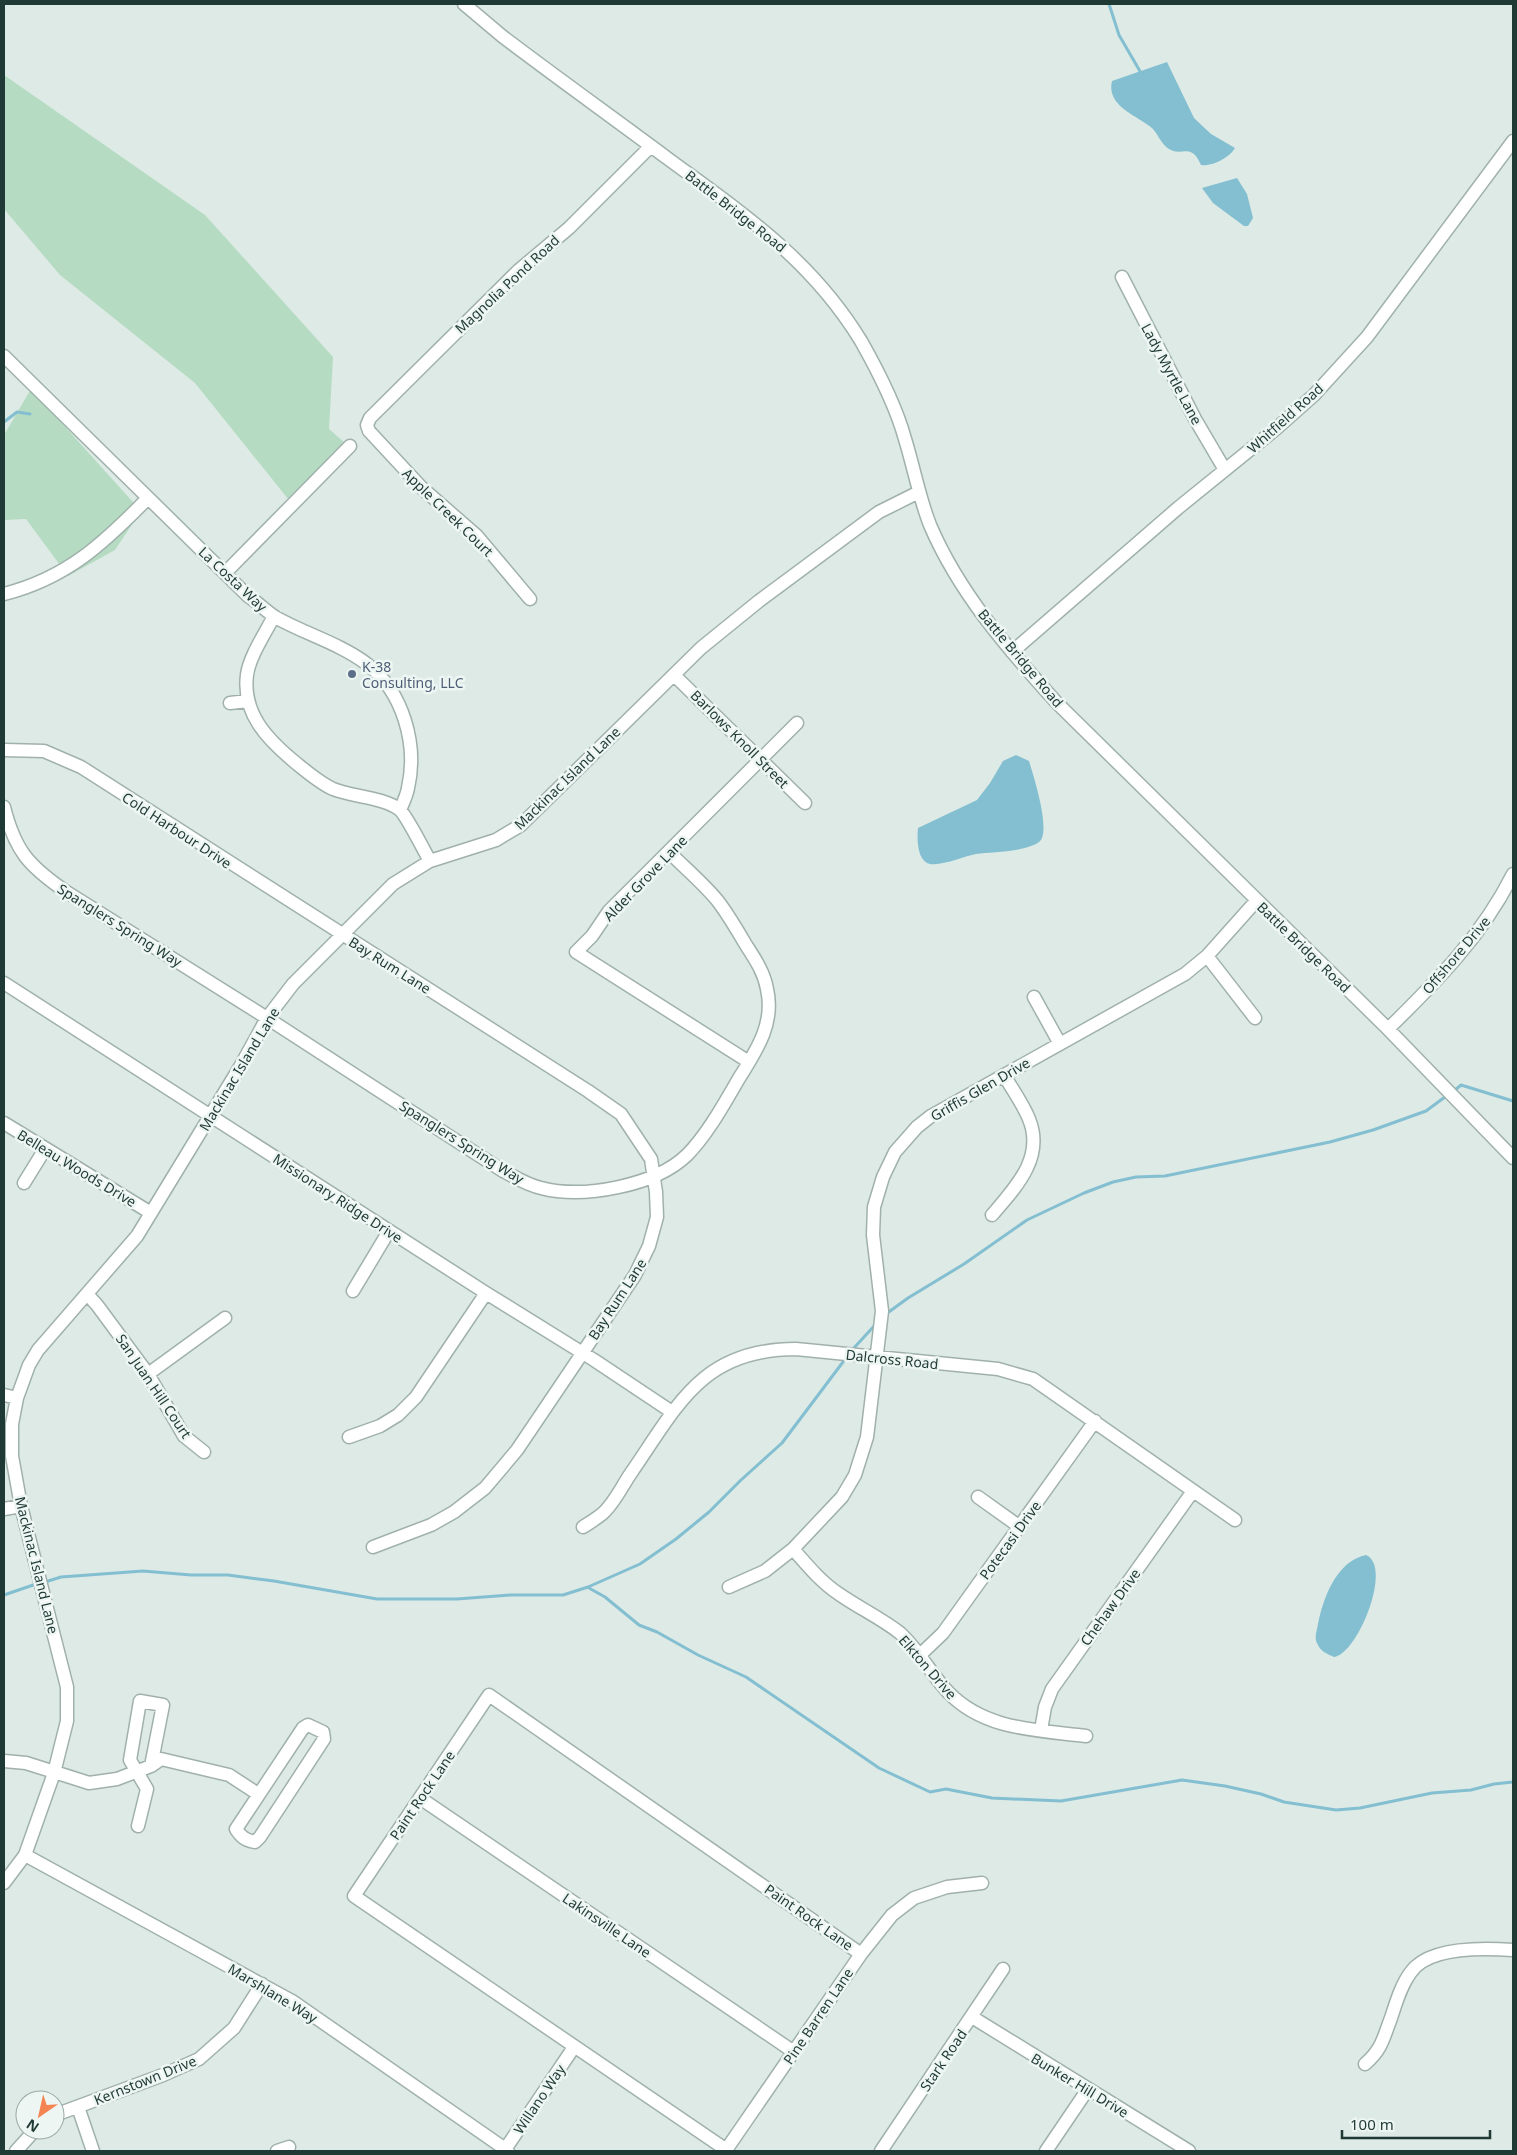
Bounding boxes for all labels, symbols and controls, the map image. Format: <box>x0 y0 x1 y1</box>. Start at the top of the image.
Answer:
street label: Battle Bridge Road <box>682 166 790 256</box>
street label: Magnolia Pond Road <box>451 231 563 337</box>
street label: Lady Myrtle Lane <box>1137 320 1207 428</box>
street label: Whitfield Road <box>1243 379 1327 457</box>
street label: Apple Creek Court <box>398 464 498 560</box>
street label: La Costa Way <box>195 542 272 616</box>
street label: Battle Bridge Road <box>974 605 1068 711</box>
place label: K-38 Consulting, LLC <box>362 657 464 692</box>
marker: K-38 Consulting, LLC <box>346 668 358 680</box>
street label: Barlows Knoll Street <box>687 686 793 792</box>
street label: Mackinac Island Lane <box>510 722 624 834</box>
street label: Cold Harbour Drive <box>119 787 236 873</box>
street label: Alder Grove Lane <box>599 831 691 925</box>
street label: Spanglers Spring Way <box>54 879 187 971</box>
street label: Battle Bridge Road <box>1253 897 1355 997</box>
street label: Offshore Drive <box>1418 912 1494 998</box>
street label: Bay Rum Lane <box>345 932 435 998</box>
street label: Mackinac Island Lane <box>195 1004 283 1134</box>
street label: Griffis Glen Drive <box>927 1053 1033 1125</box>
street label: Spanglers Spring Way <box>396 1096 529 1188</box>
street label: Belleau Woods Drive <box>14 1125 140 1211</box>
street label: Missionary Ridge Drive <box>270 1149 406 1247</box>
street label: Bay Rum Lane <box>584 1255 651 1343</box>
street label: San Juan Hill Court <box>112 1330 196 1442</box>
street label: Dalcross Road <box>845 1345 939 1373</box>
street label: Mackinac Island Lane <box>11 1494 63 1636</box>
street label: Potecasi Drive <box>975 1497 1045 1583</box>
street label: Chehaw Drive <box>1076 1564 1145 1649</box>
street label: Elkton Drive <box>895 1631 961 1703</box>
street label: Paint Rock Lane <box>385 1746 459 1843</box>
street label: Paint Rock Lane <box>761 1879 857 1955</box>
street label: Lakinsville Lane <box>559 1888 655 1962</box>
street label: Marshlane Way <box>225 1959 322 2028</box>
street label: Pine Barren Lane <box>779 1964 857 2068</box>
street label: Stark Road <box>915 2025 971 2095</box>
street label: Bunker Hill Drive <box>1028 2048 1132 2122</box>
street label: Kernstown Drive <box>91 2051 199 2109</box>
street label: Willano Way <box>509 2060 570 2138</box>
north arrow <box>15 2090 65 2140</box>
scale bar <box>1342 2108 1490 2140</box>
text: 100 m <box>1350 2114 1394 2134</box>
text: N <box>22 2115 42 2137</box>

